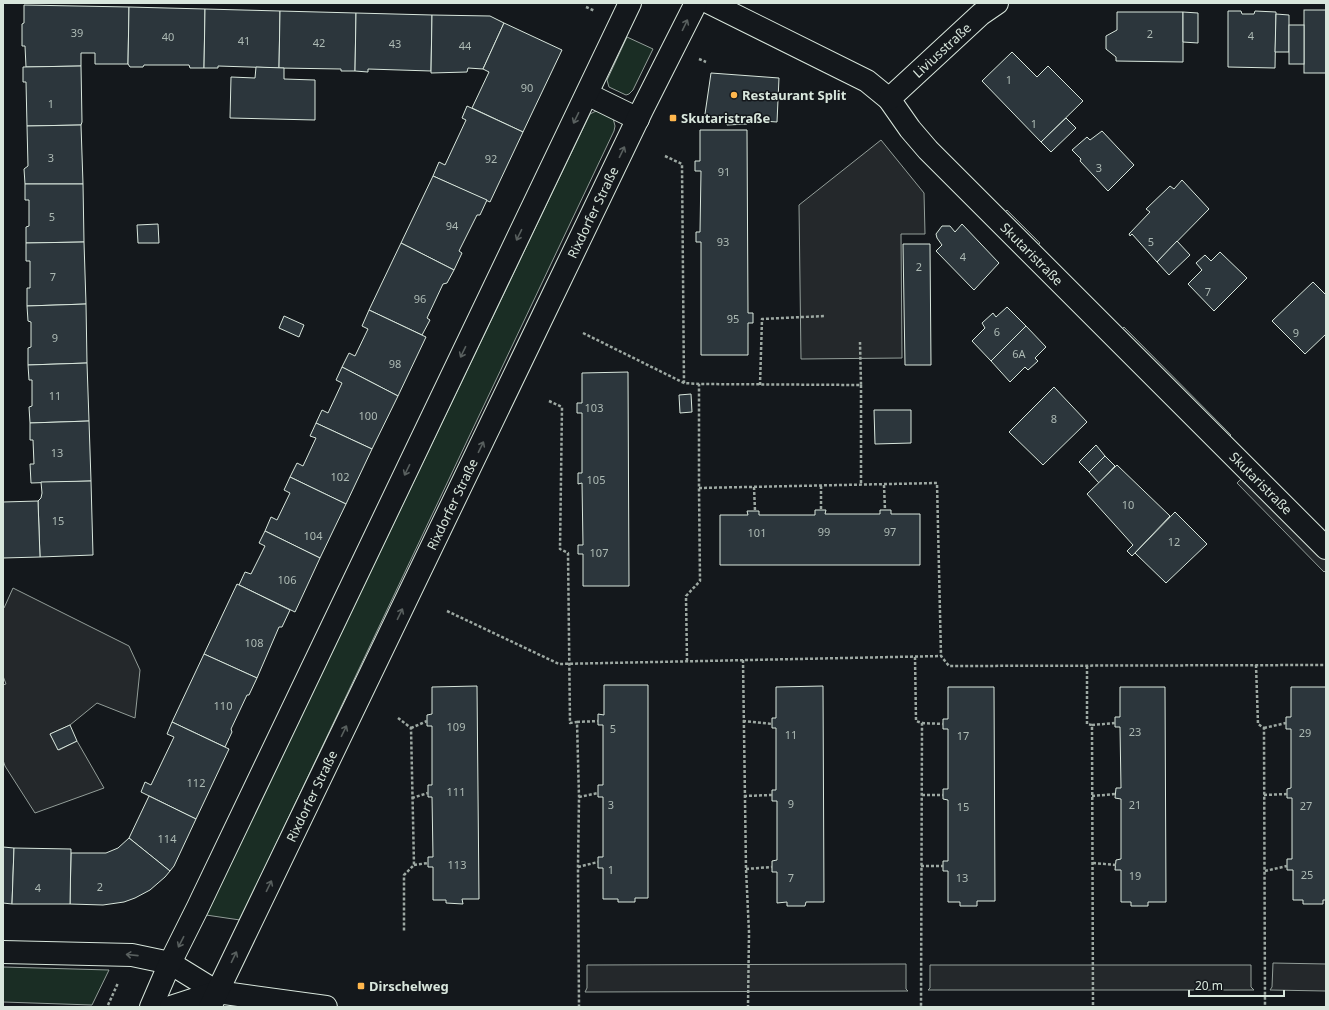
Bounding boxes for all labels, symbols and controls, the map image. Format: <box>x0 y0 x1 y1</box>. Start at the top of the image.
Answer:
street label: Liviusstraße <box>909 19 975 82</box>
one-way arrow <box>682 20 689 32</box>
house number: 39 <box>71 25 83 40</box>
house number: 2 <box>1147 26 1153 41</box>
house number: 4 <box>1248 28 1255 43</box>
house number: 40 <box>162 29 174 44</box>
house number: 41 <box>238 33 250 48</box>
house number: 42 <box>313 35 325 50</box>
house number: 43 <box>389 36 401 51</box>
house number: 44 <box>459 38 472 53</box>
house number: 1 <box>1006 72 1012 87</box>
house number: 90 <box>521 80 533 95</box>
place label: Restaurant Split <box>742 86 847 104</box>
marker: Restaurant Split <box>729 90 739 100</box>
house number: 1 <box>48 96 54 111</box>
place label: Skutaristraße <box>681 109 770 127</box>
one-way arrow <box>571 112 579 124</box>
marker: Skutaristraße <box>668 113 678 123</box>
house number: 1 <box>1031 116 1037 131</box>
one-way arrow <box>619 146 626 158</box>
house number: 3 <box>48 150 54 165</box>
house number: 92 <box>485 151 497 166</box>
house number: 3 <box>1096 160 1102 175</box>
street label: Rixdorfer Straße <box>563 164 622 261</box>
house number: 91 <box>718 164 730 179</box>
house number: 5 <box>49 209 55 224</box>
house number: 94 <box>446 218 459 233</box>
street label: Skutaristraße <box>997 219 1067 289</box>
one-way arrow <box>515 229 522 241</box>
house number: 93 <box>717 234 729 249</box>
house number: 5 <box>1148 234 1154 249</box>
house number: 4 <box>960 249 967 264</box>
house number: 2 <box>916 259 922 274</box>
house number: 7 <box>50 269 56 284</box>
house number: 7 <box>1205 284 1211 299</box>
house number: 96 <box>414 291 426 306</box>
house number: 95 <box>727 311 739 326</box>
house number: 6 <box>994 324 1000 339</box>
house number: 9 <box>1293 325 1299 340</box>
house number: 9 <box>52 330 58 345</box>
one-way arrow <box>459 346 466 358</box>
house number: 6A <box>1012 346 1027 361</box>
house number: 98 <box>389 356 401 371</box>
house number: 11 <box>49 388 61 403</box>
house number: 103 <box>585 400 603 415</box>
house number: 100 <box>359 408 377 423</box>
house number: 8 <box>1051 411 1057 426</box>
one-way arrow <box>478 441 485 453</box>
house number: 13 <box>51 445 63 460</box>
street label: Skutaristraße <box>1226 448 1296 518</box>
street label: Rixdorfer Straße <box>422 455 482 553</box>
one-way arrow <box>403 463 410 475</box>
house number: 102 <box>331 469 349 484</box>
house number: 105 <box>587 472 605 487</box>
house number: 10 <box>1122 497 1134 512</box>
house number: 15 <box>52 513 64 528</box>
house number: 99 <box>818 524 830 539</box>
house number: 97 <box>884 524 896 539</box>
house number: 101 <box>748 525 766 540</box>
house number: 104 <box>304 528 323 543</box>
house number: 12 <box>1168 534 1180 549</box>
house number: 107 <box>590 545 608 560</box>
house number: 106 <box>278 572 296 587</box>
one-way arrow <box>397 608 404 620</box>
house number: 108 <box>245 635 263 650</box>
house number: 110 <box>214 698 232 713</box>
house number: 109 <box>447 719 465 734</box>
house number: 5 <box>610 721 616 736</box>
house number: 23 <box>1129 724 1141 739</box>
house number: 29 <box>1299 725 1311 740</box>
one-way arrow <box>341 726 348 738</box>
house number: 11 <box>785 727 797 742</box>
house number: 17 <box>957 728 969 743</box>
street label: Rixdorfer Straße <box>282 747 341 845</box>
house number: 112 <box>187 775 205 790</box>
house number: 111 <box>447 784 465 799</box>
house number: 9 <box>788 796 794 811</box>
house number: 3 <box>608 797 614 812</box>
house number: 21 <box>1129 797 1141 812</box>
house number: 27 <box>1300 798 1312 813</box>
house number: 15 <box>957 799 969 814</box>
house number: 114 <box>158 831 177 846</box>
house number: 113 <box>448 857 466 872</box>
house number: 1 <box>608 862 614 877</box>
house number: 25 <box>1301 867 1313 882</box>
house number: 19 <box>1129 868 1141 883</box>
house number: 7 <box>788 870 794 885</box>
house number: 13 <box>956 870 968 885</box>
house number: 2 <box>97 879 103 894</box>
house number: 4 <box>35 880 42 895</box>
one-way arrow <box>266 881 273 893</box>
one-way arrow <box>176 935 184 947</box>
one-way arrow <box>231 951 238 963</box>
one-way arrow <box>126 952 139 959</box>
scale bar <box>1189 972 1284 998</box>
place label: Dirschelweg <box>369 977 449 995</box>
text: 20 m <box>1195 977 1223 994</box>
marker: Dirschelweg <box>356 981 366 991</box>

